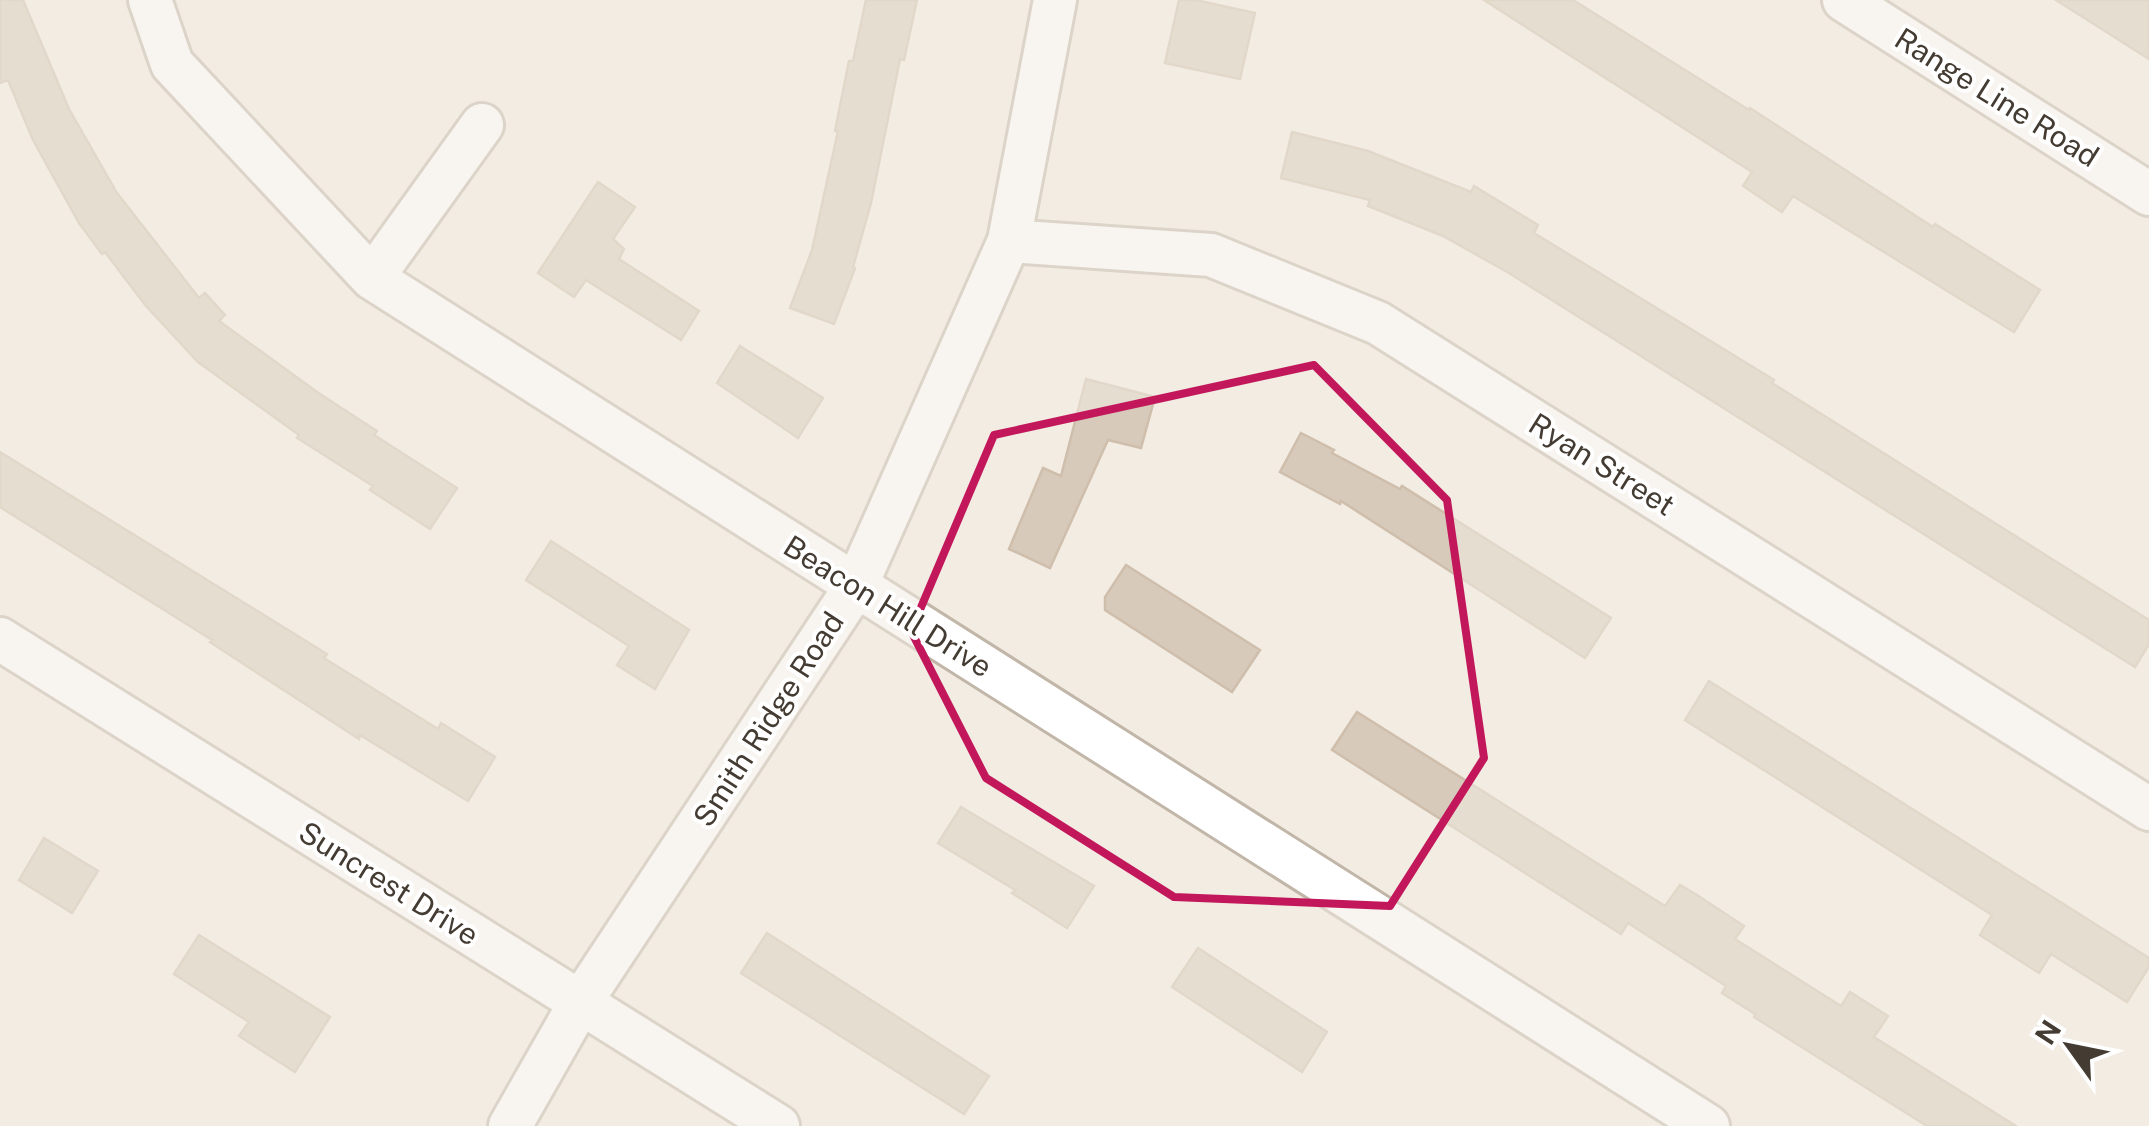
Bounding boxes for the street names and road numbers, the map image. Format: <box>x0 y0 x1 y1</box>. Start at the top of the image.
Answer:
street label: Range Line Road <box>1888 20 2106 174</box>
street label: Ryan Street <box>1523 405 1681 523</box>
street label: Beacon Hill Drive <box>777 527 999 685</box>
street label: Smith Ridge Road <box>685 605 851 833</box>
street label: Suncrest Drive <box>292 813 486 953</box>

